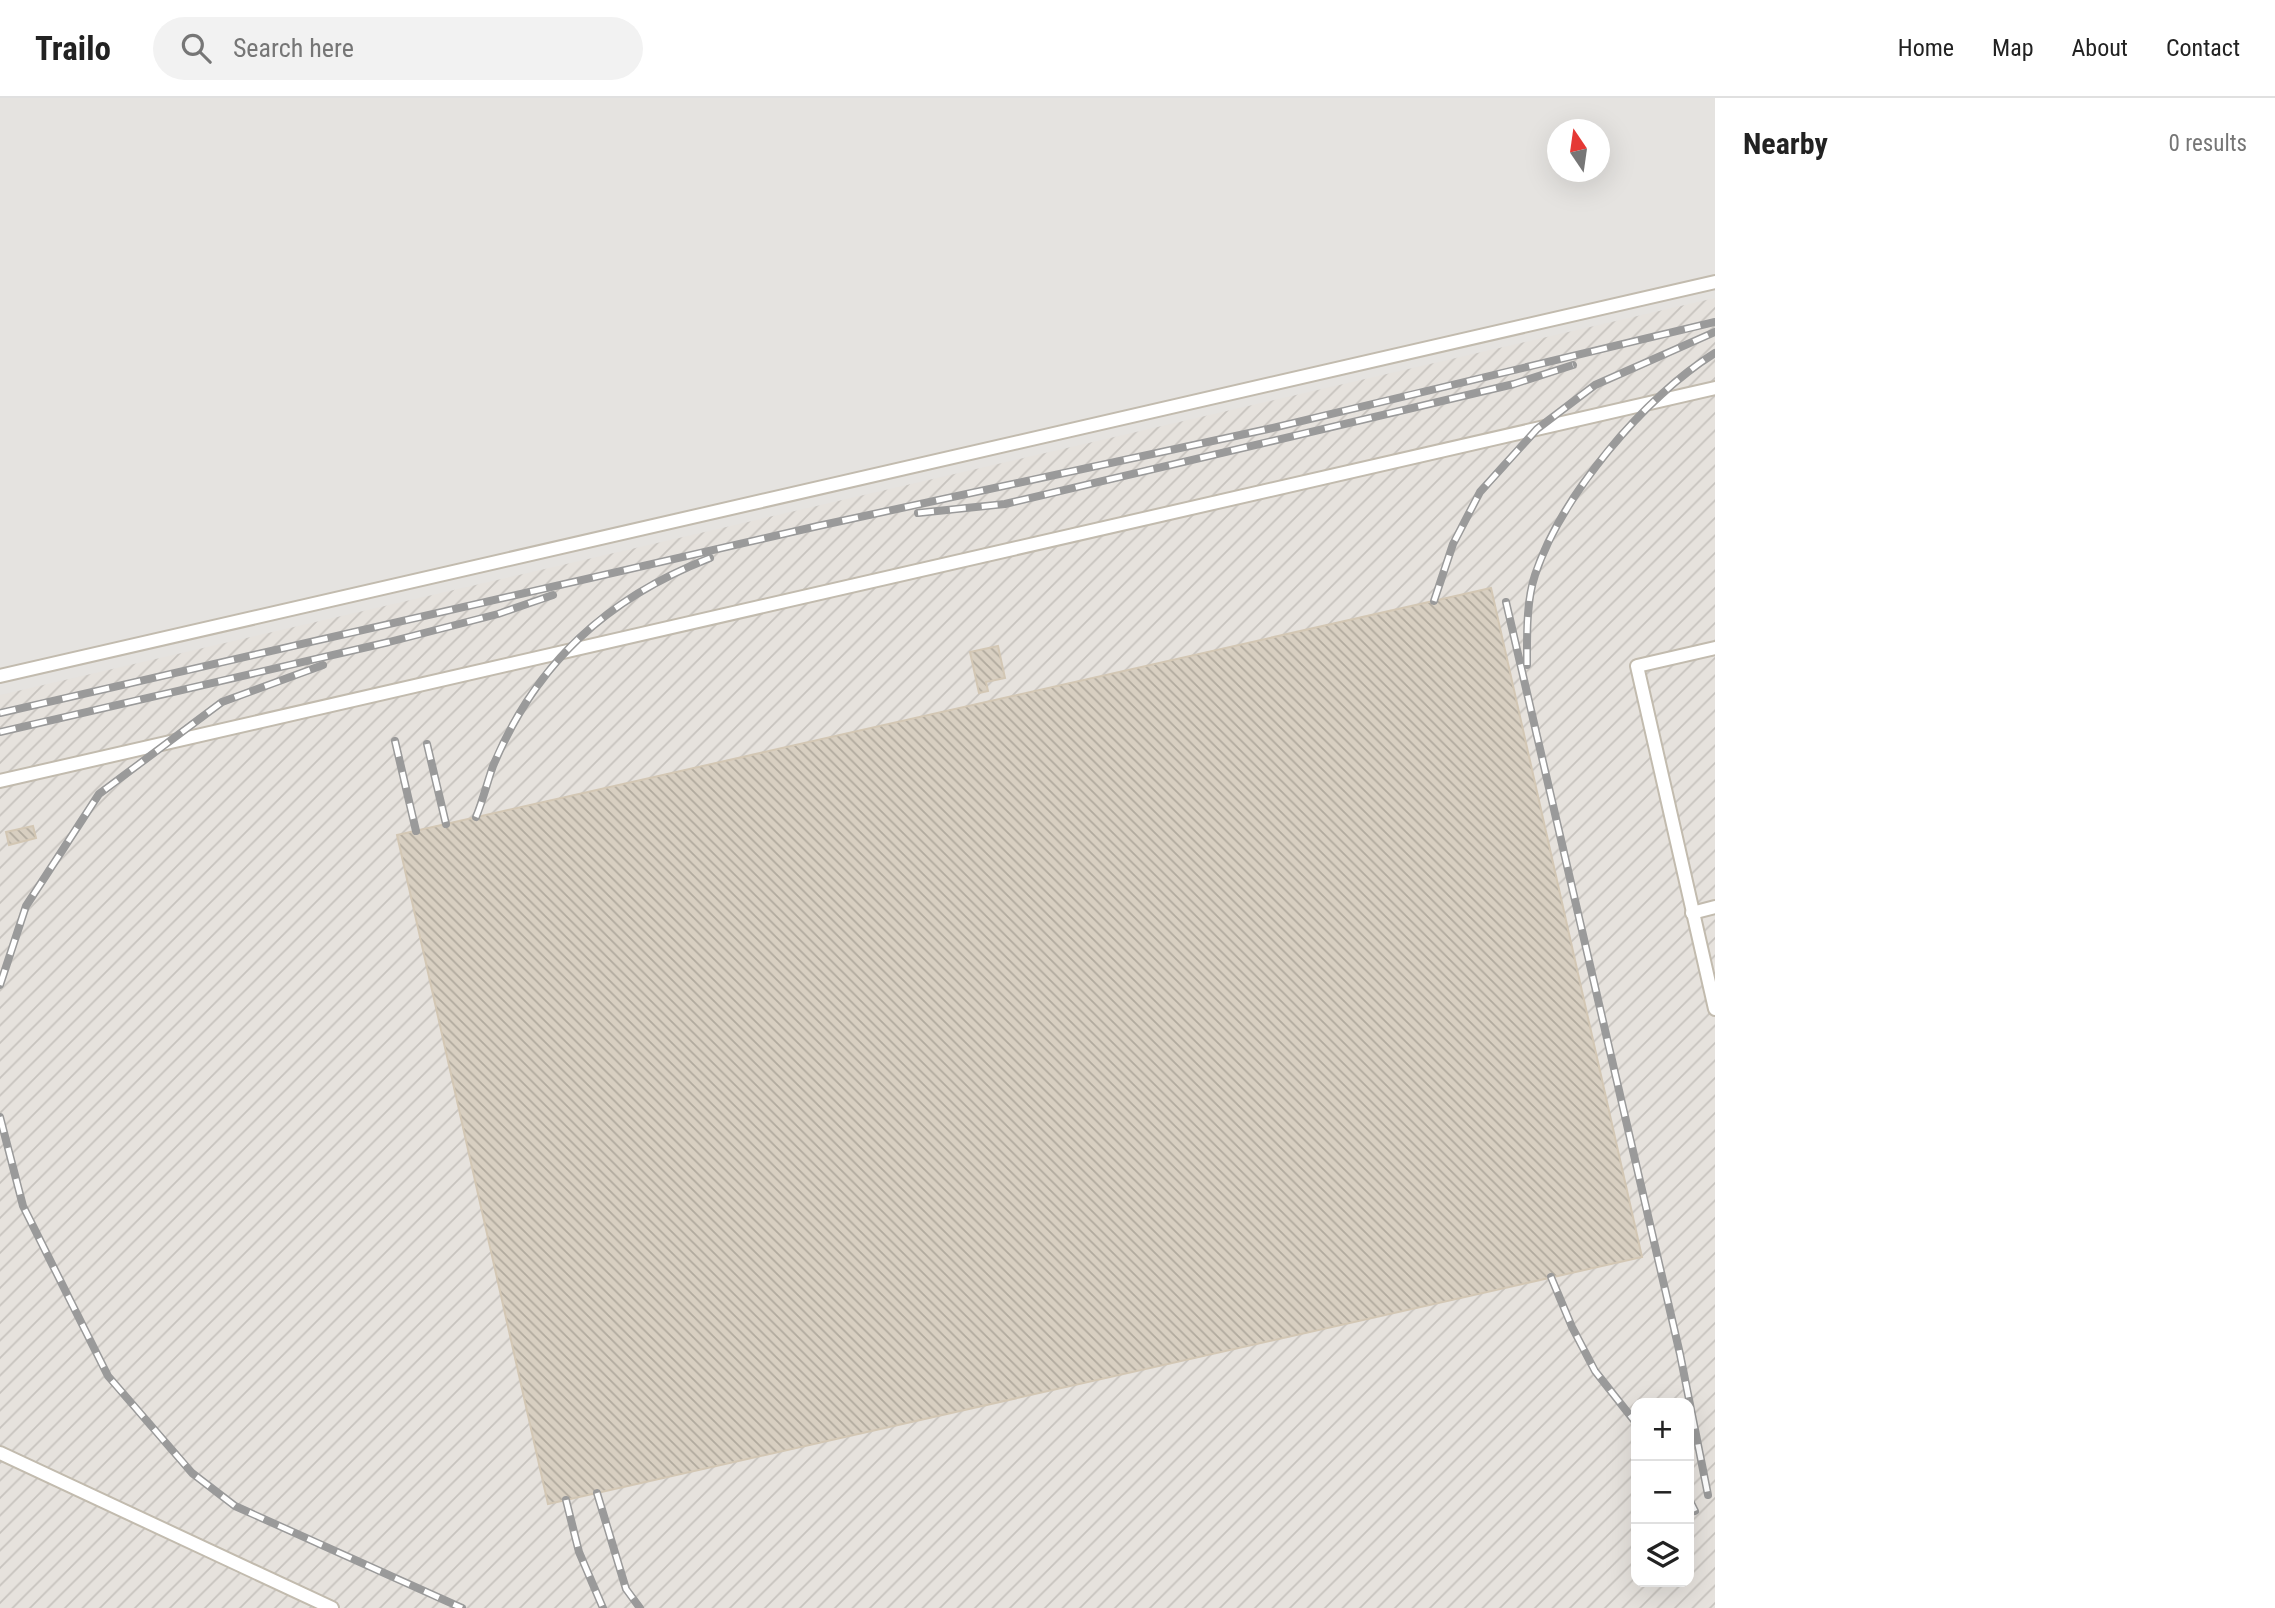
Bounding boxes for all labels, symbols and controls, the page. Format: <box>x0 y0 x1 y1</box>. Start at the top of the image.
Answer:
search box <box>153 17 643 80</box>
text: Trailo <box>35 29 111 68</box>
icon: search <box>177 29 215 67</box>
text: Search here <box>233 33 354 63</box>
text: Home <box>1898 34 1954 62</box>
text: Map <box>1992 34 2034 62</box>
text: About <box>2072 34 2128 62</box>
text: Contact <box>2166 34 2240 62</box>
north arrow <box>1547 119 1610 182</box>
text: Nearby <box>1743 126 1828 161</box>
text: 0 results <box>2169 130 2247 157</box>
map controls <box>1631 1398 1694 1587</box>
button: + <box>1631 1398 1694 1461</box>
button: − <box>1631 1461 1694 1524</box>
button: layers <box>1631 1524 1694 1587</box>

